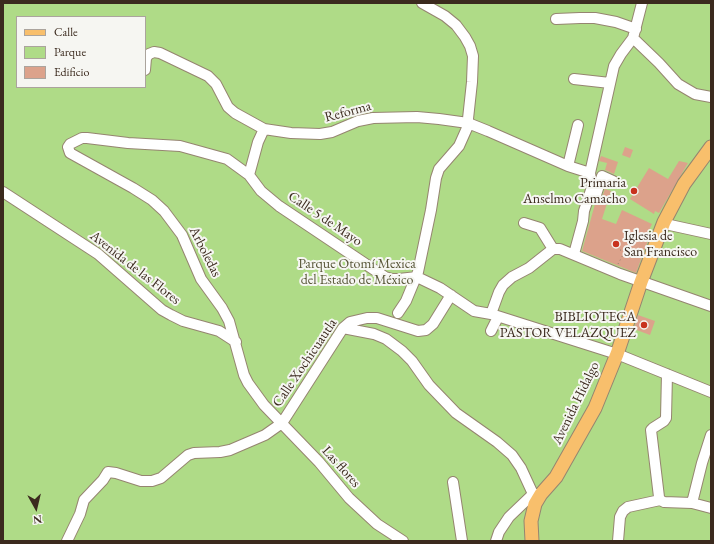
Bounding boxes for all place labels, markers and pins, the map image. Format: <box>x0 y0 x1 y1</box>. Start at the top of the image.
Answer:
place label: Primaria Anselmo Camacho <box>523 175 626 208</box>
marker: Primaria Anselmo Camacho <box>629 186 639 196</box>
place label: Iglesia de San Francisco <box>624 228 697 260</box>
marker: Iglesia de San Francisco <box>611 239 621 249</box>
place label: BIBLIOTECA PASTOR VELAZQUEZ <box>500 309 636 342</box>
marker: BIBLIOTECA PASTOR VELAZQUEZ <box>639 320 649 330</box>

